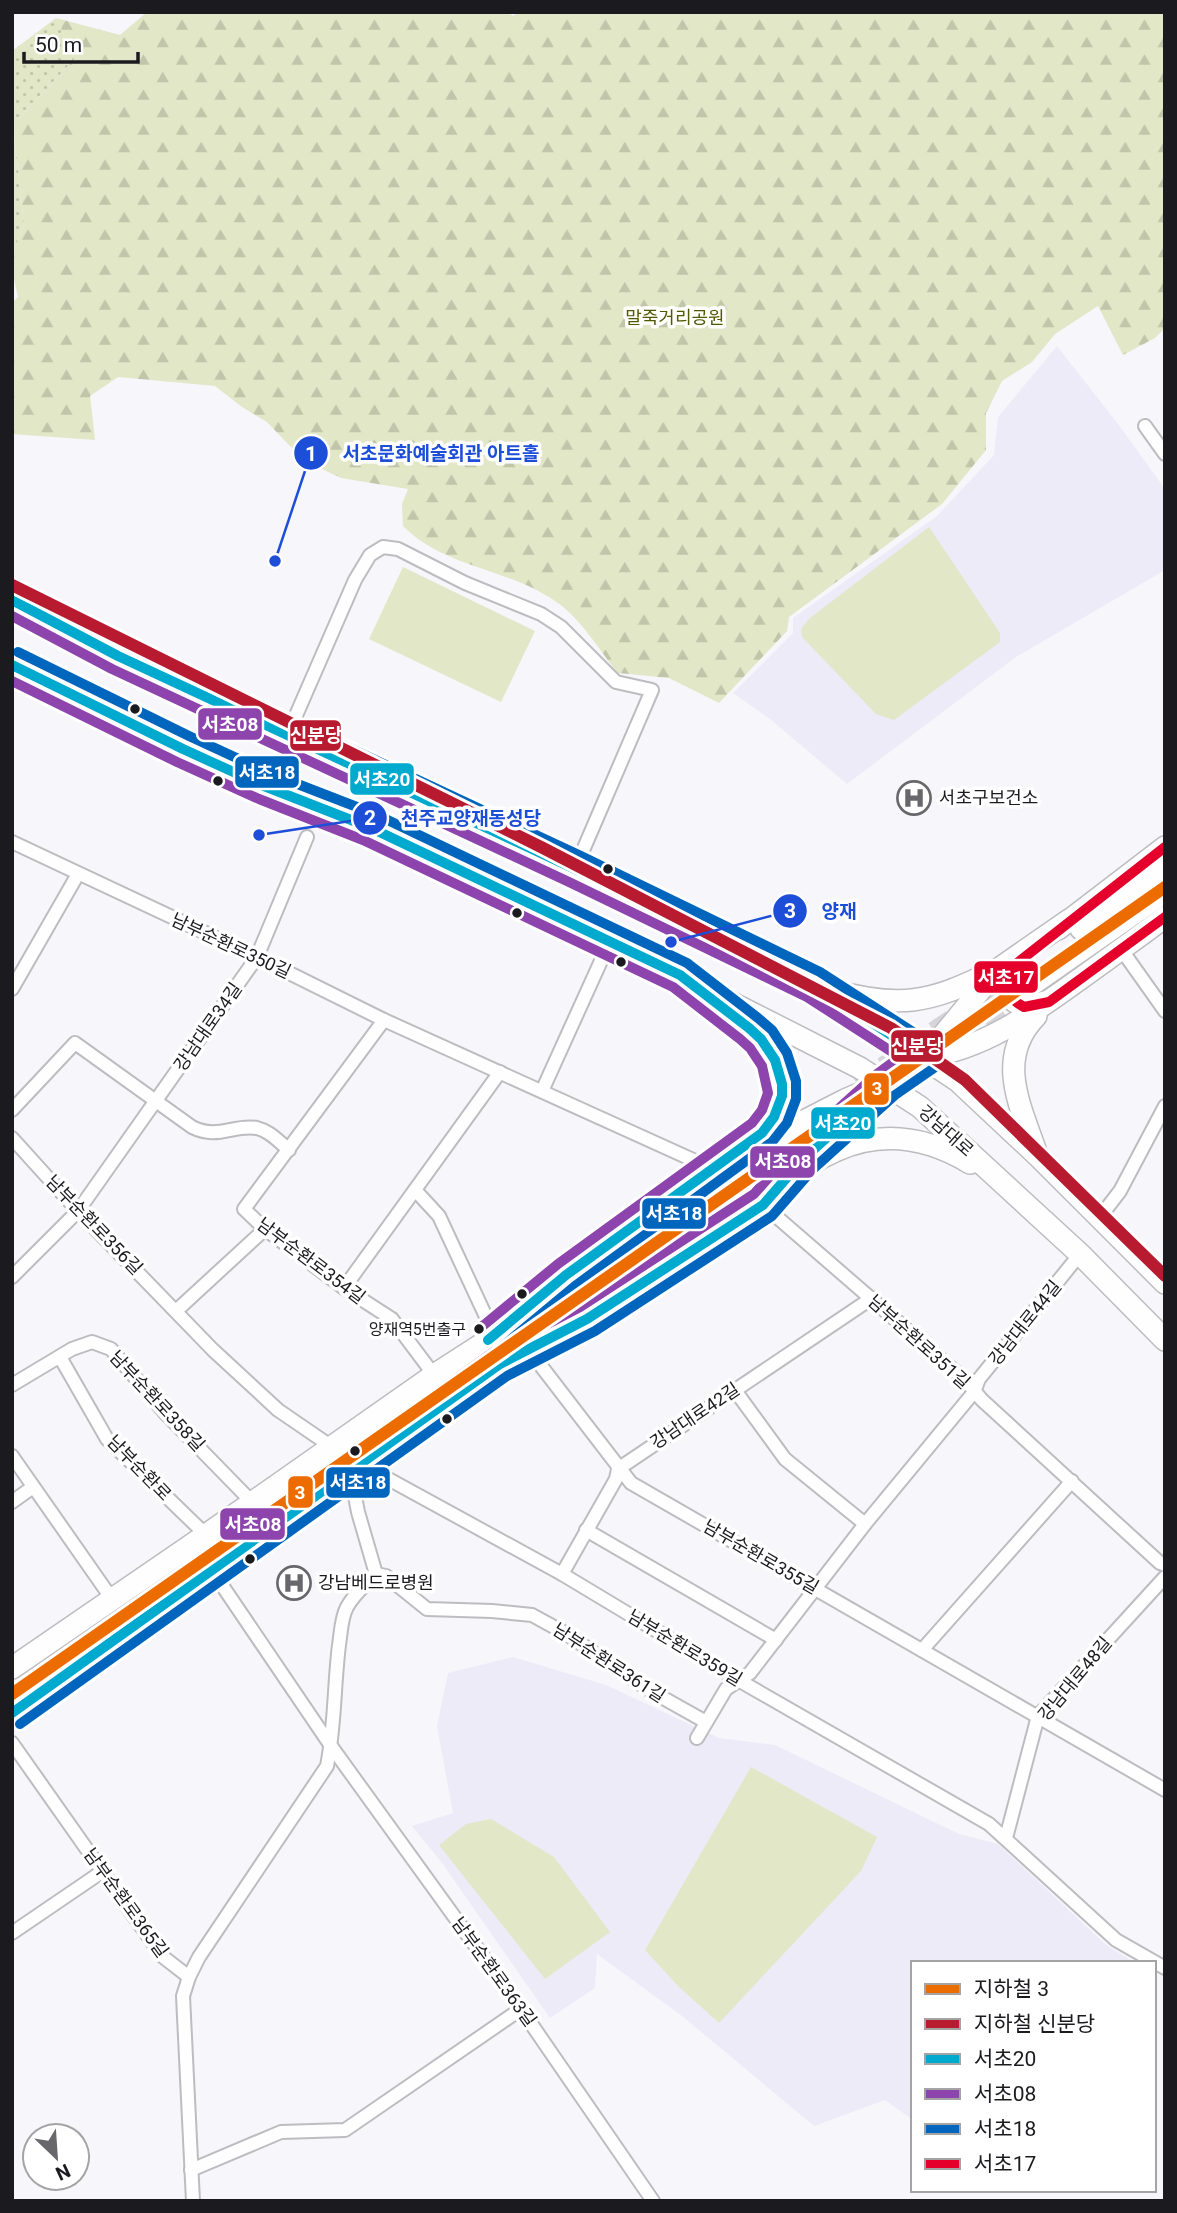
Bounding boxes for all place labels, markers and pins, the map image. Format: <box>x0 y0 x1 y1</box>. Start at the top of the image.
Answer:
callout: 서초문화예술회관 아트홀 <box>294 433 554 473</box>
unlabelled marker <box>128 702 142 716</box>
unlabelled marker <box>211 774 225 788</box>
hospital icon: 서초구보건소 <box>895 779 933 817</box>
place label: 서초구보건소 <box>939 787 1038 808</box>
callout: 천주교양재동성당 <box>352 798 555 838</box>
unlabelled marker <box>601 862 615 876</box>
callout: 양재 <box>772 891 870 931</box>
unlabelled marker <box>510 906 524 920</box>
unlabelled marker <box>614 955 628 969</box>
unlabelled marker <box>515 1287 529 1301</box>
place label: 양재역5번출구 <box>369 1320 466 1339</box>
marker: 양재역5번출구 <box>472 1322 486 1336</box>
unlabelled marker <box>440 1412 454 1426</box>
unlabelled marker <box>348 1444 362 1458</box>
unlabelled marker <box>243 1552 257 1566</box>
hospital icon: 강남베드로병원 <box>275 1564 313 1602</box>
place label: 강남베드로병원 <box>318 1572 434 1593</box>

